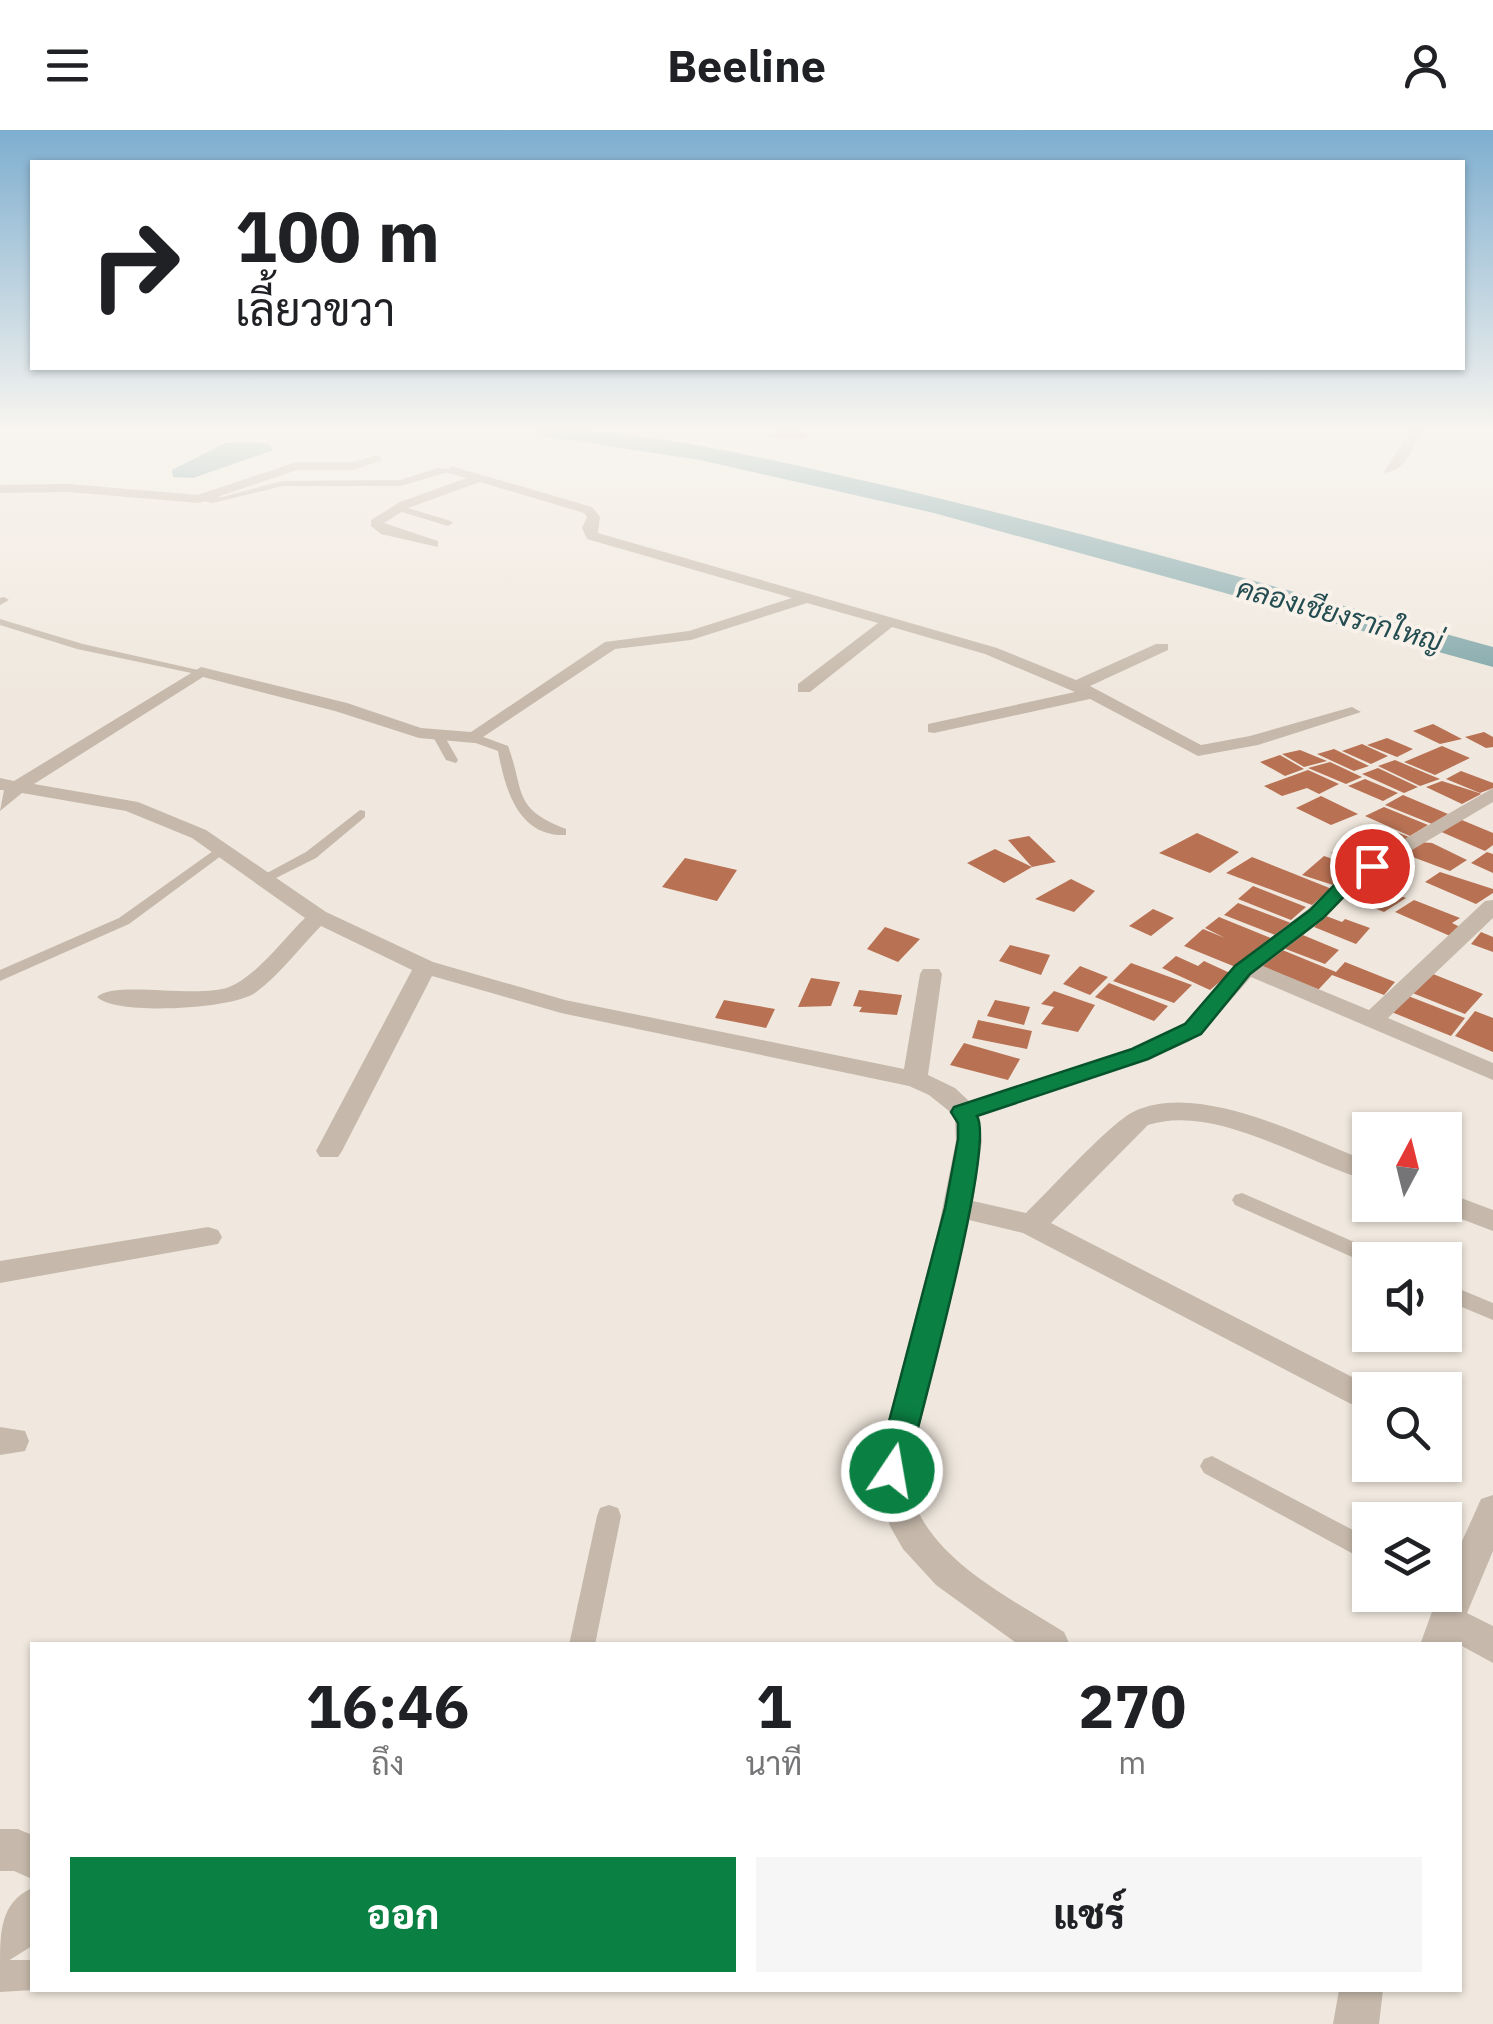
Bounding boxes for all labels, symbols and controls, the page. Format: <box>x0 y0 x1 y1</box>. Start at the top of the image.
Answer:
text: Beeline <box>667 36 826 94</box>
icon: menu <box>40 38 95 93</box>
icon: person <box>1398 38 1453 93</box>
text: 100 m <box>235 190 440 281</box>
icon: right <box>70 200 200 330</box>
text: เลี้ยวขวา <box>235 280 395 338</box>
water label: คลองเชียงรากใหญ่ <box>1233 569 1449 660</box>
pin <box>1330 824 1415 909</box>
icon: arrive <box>1345 839 1400 894</box>
north arrow <box>1352 1112 1462 1222</box>
map controls <box>1352 1112 1462 1612</box>
button: sound <box>1352 1242 1462 1352</box>
button: search <box>1352 1372 1462 1482</box>
position arrow <box>840 1419 944 1523</box>
button: layers <box>1352 1502 1462 1612</box>
text: 16:46 <box>306 1666 470 1745</box>
text: 1 <box>756 1666 792 1745</box>
text: 270 <box>1078 1666 1186 1745</box>
text: m <box>1118 1741 1146 1783</box>
text: ถึง <box>371 1742 404 1784</box>
text: นาที <box>745 1742 802 1784</box>
button: ออก <box>70 1857 736 1972</box>
button: แชร์ <box>756 1857 1422 1972</box>

